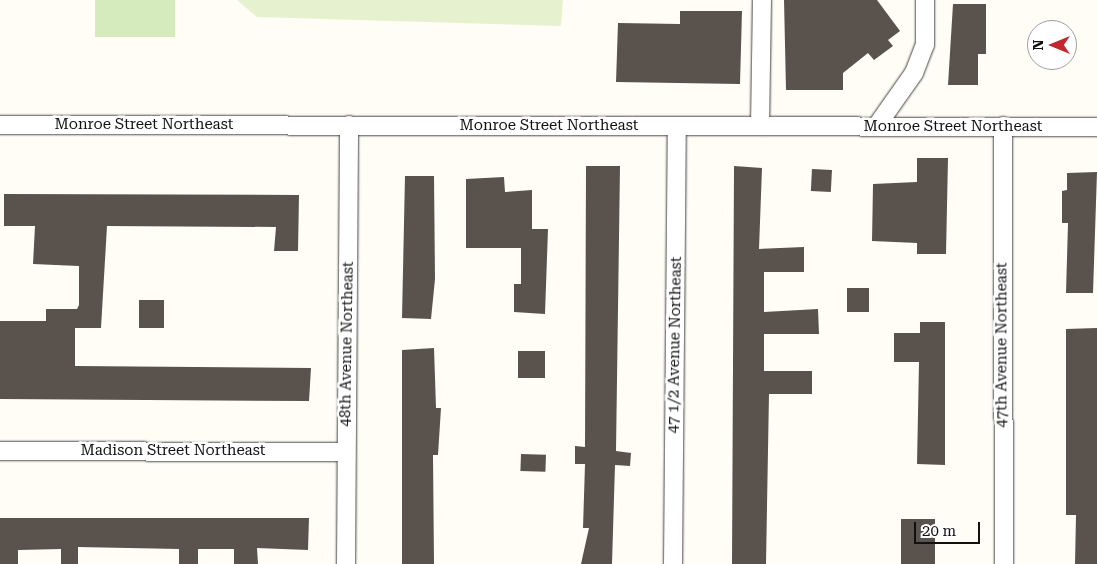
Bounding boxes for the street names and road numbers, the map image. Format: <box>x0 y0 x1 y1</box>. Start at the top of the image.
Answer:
street label: Monroe Street Northeast <box>55 116 233 134</box>
street label: Monroe Street Northeast <box>460 117 638 135</box>
street label: Monroe Street Northeast <box>864 118 1042 136</box>
street label: 47 1/2 Avenue Northeast <box>664 256 686 434</box>
street label: 48th Avenue Northeast <box>337 261 357 427</box>
street label: 47th Avenue Northeast <box>993 262 1011 428</box>
street label: Madison Street Northeast <box>81 442 265 460</box>

